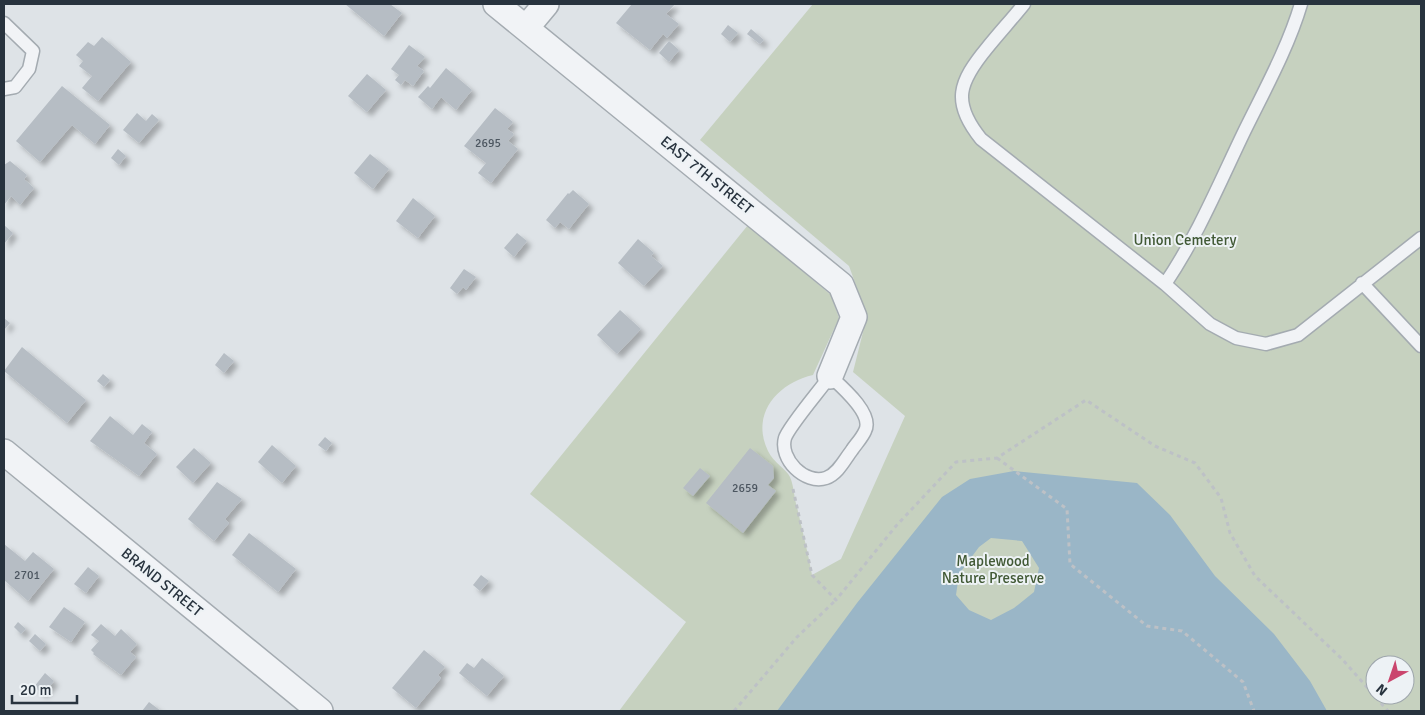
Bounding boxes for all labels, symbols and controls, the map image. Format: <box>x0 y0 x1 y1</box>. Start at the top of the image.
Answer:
street label: EAST 7TH STREET <box>657 132 757 218</box>
house number: 2695 <box>475 136 501 151</box>
park label: Union Cemetery <box>1133 231 1237 249</box>
house number: 2659 <box>732 481 758 496</box>
street label: BRAND STREET <box>118 544 207 621</box>
park label: Maplewood Nature Preserve <box>942 552 1044 587</box>
house number: 2701 <box>14 568 40 583</box>
north arrow <box>1365 655 1415 705</box>
scale bar <box>12 672 78 704</box>
text: N <box>1373 680 1391 699</box>
text: 20 m <box>20 681 51 699</box>

